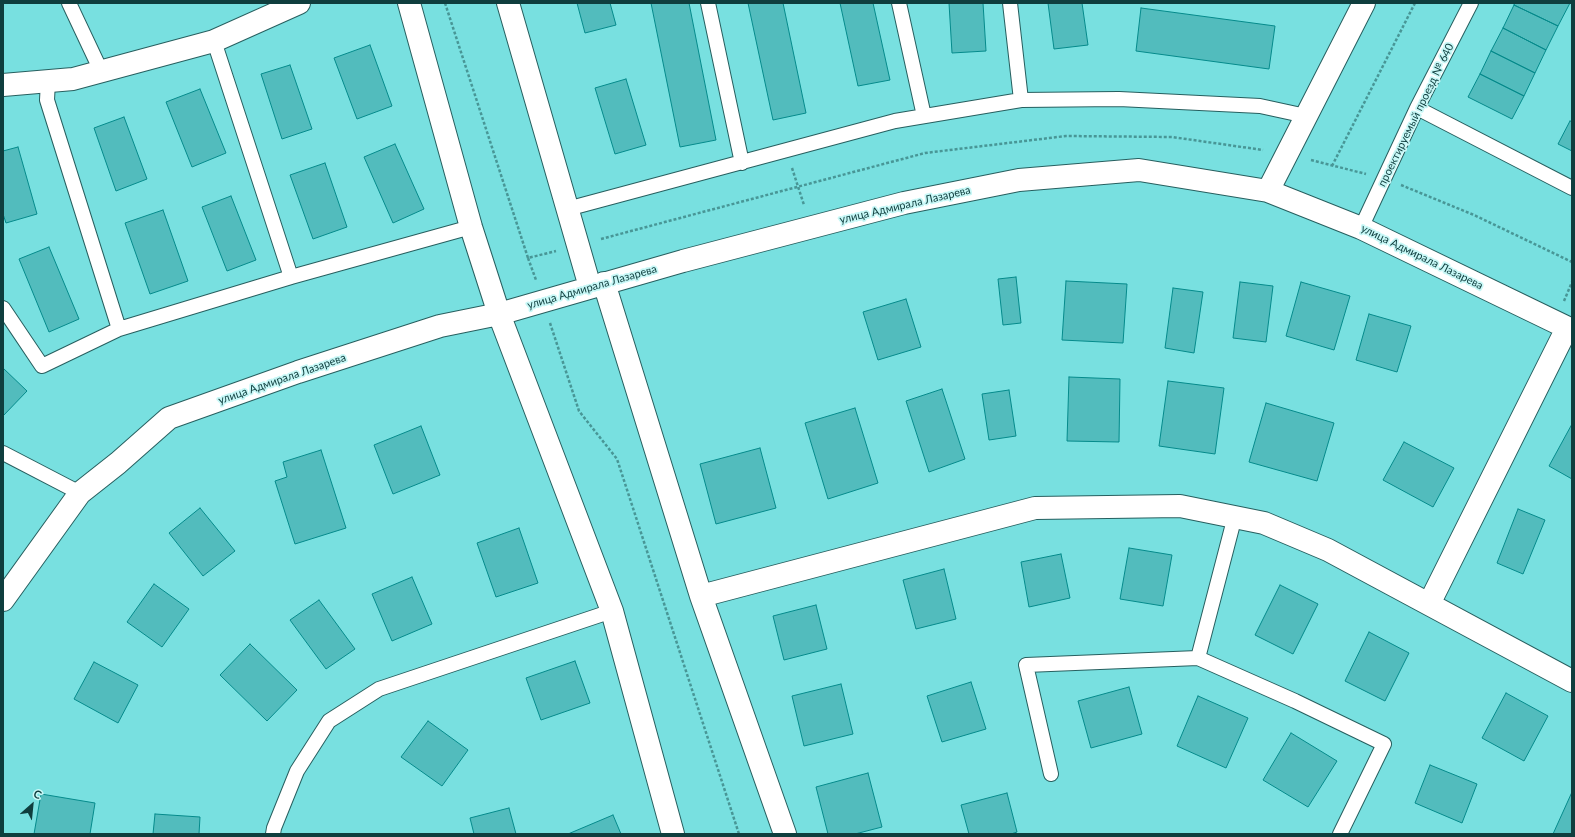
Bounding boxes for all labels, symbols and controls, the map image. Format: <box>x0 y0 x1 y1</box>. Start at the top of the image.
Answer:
street label: проектируемый проезд № 640 <box>1375 41 1457 189</box>
street label: улица Адмирала Лазарева <box>838 183 972 227</box>
street label: улица Адмирала Лазарева <box>1359 222 1485 292</box>
street label: улица Адмирала Лазарева <box>526 262 658 312</box>
street label: улица Адмирала Лазарева <box>216 351 348 407</box>
north arrow <box>12 785 52 825</box>
text: С <box>31 786 44 801</box>

